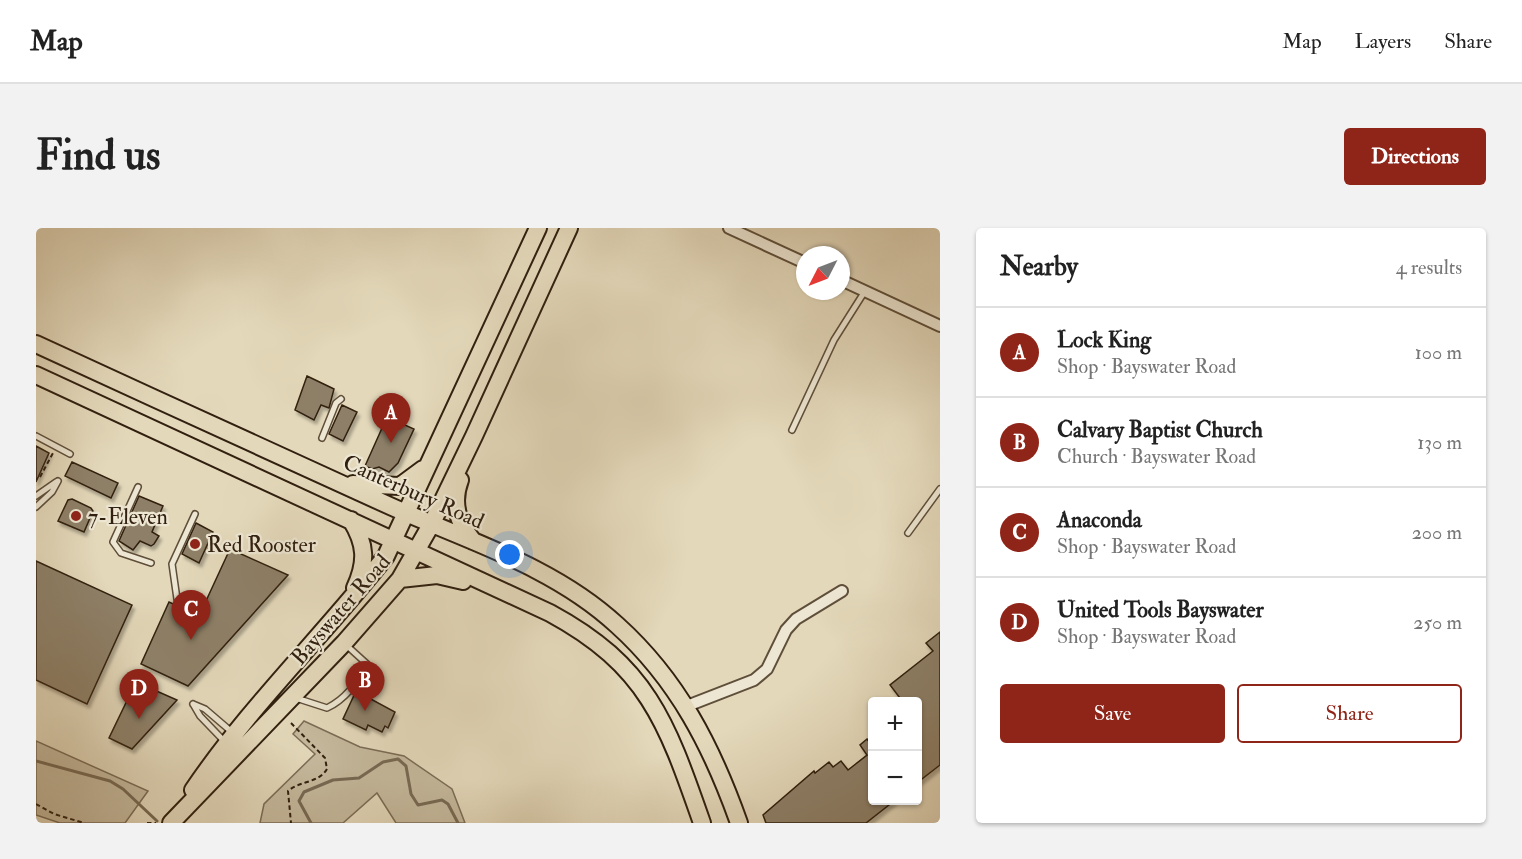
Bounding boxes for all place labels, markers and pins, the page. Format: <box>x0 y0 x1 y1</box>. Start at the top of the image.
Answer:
pin: A <box>372 394 410 443</box>
place label: 7-Eleven <box>88 503 168 531</box>
marker: 7-Eleven <box>69 509 83 523</box>
place label: Red Rooster <box>207 531 317 559</box>
marker: Red Rooster <box>188 537 202 551</box>
pin: C <box>172 590 210 640</box>
pin: B <box>346 662 384 711</box>
pin: D <box>120 670 158 719</box>

